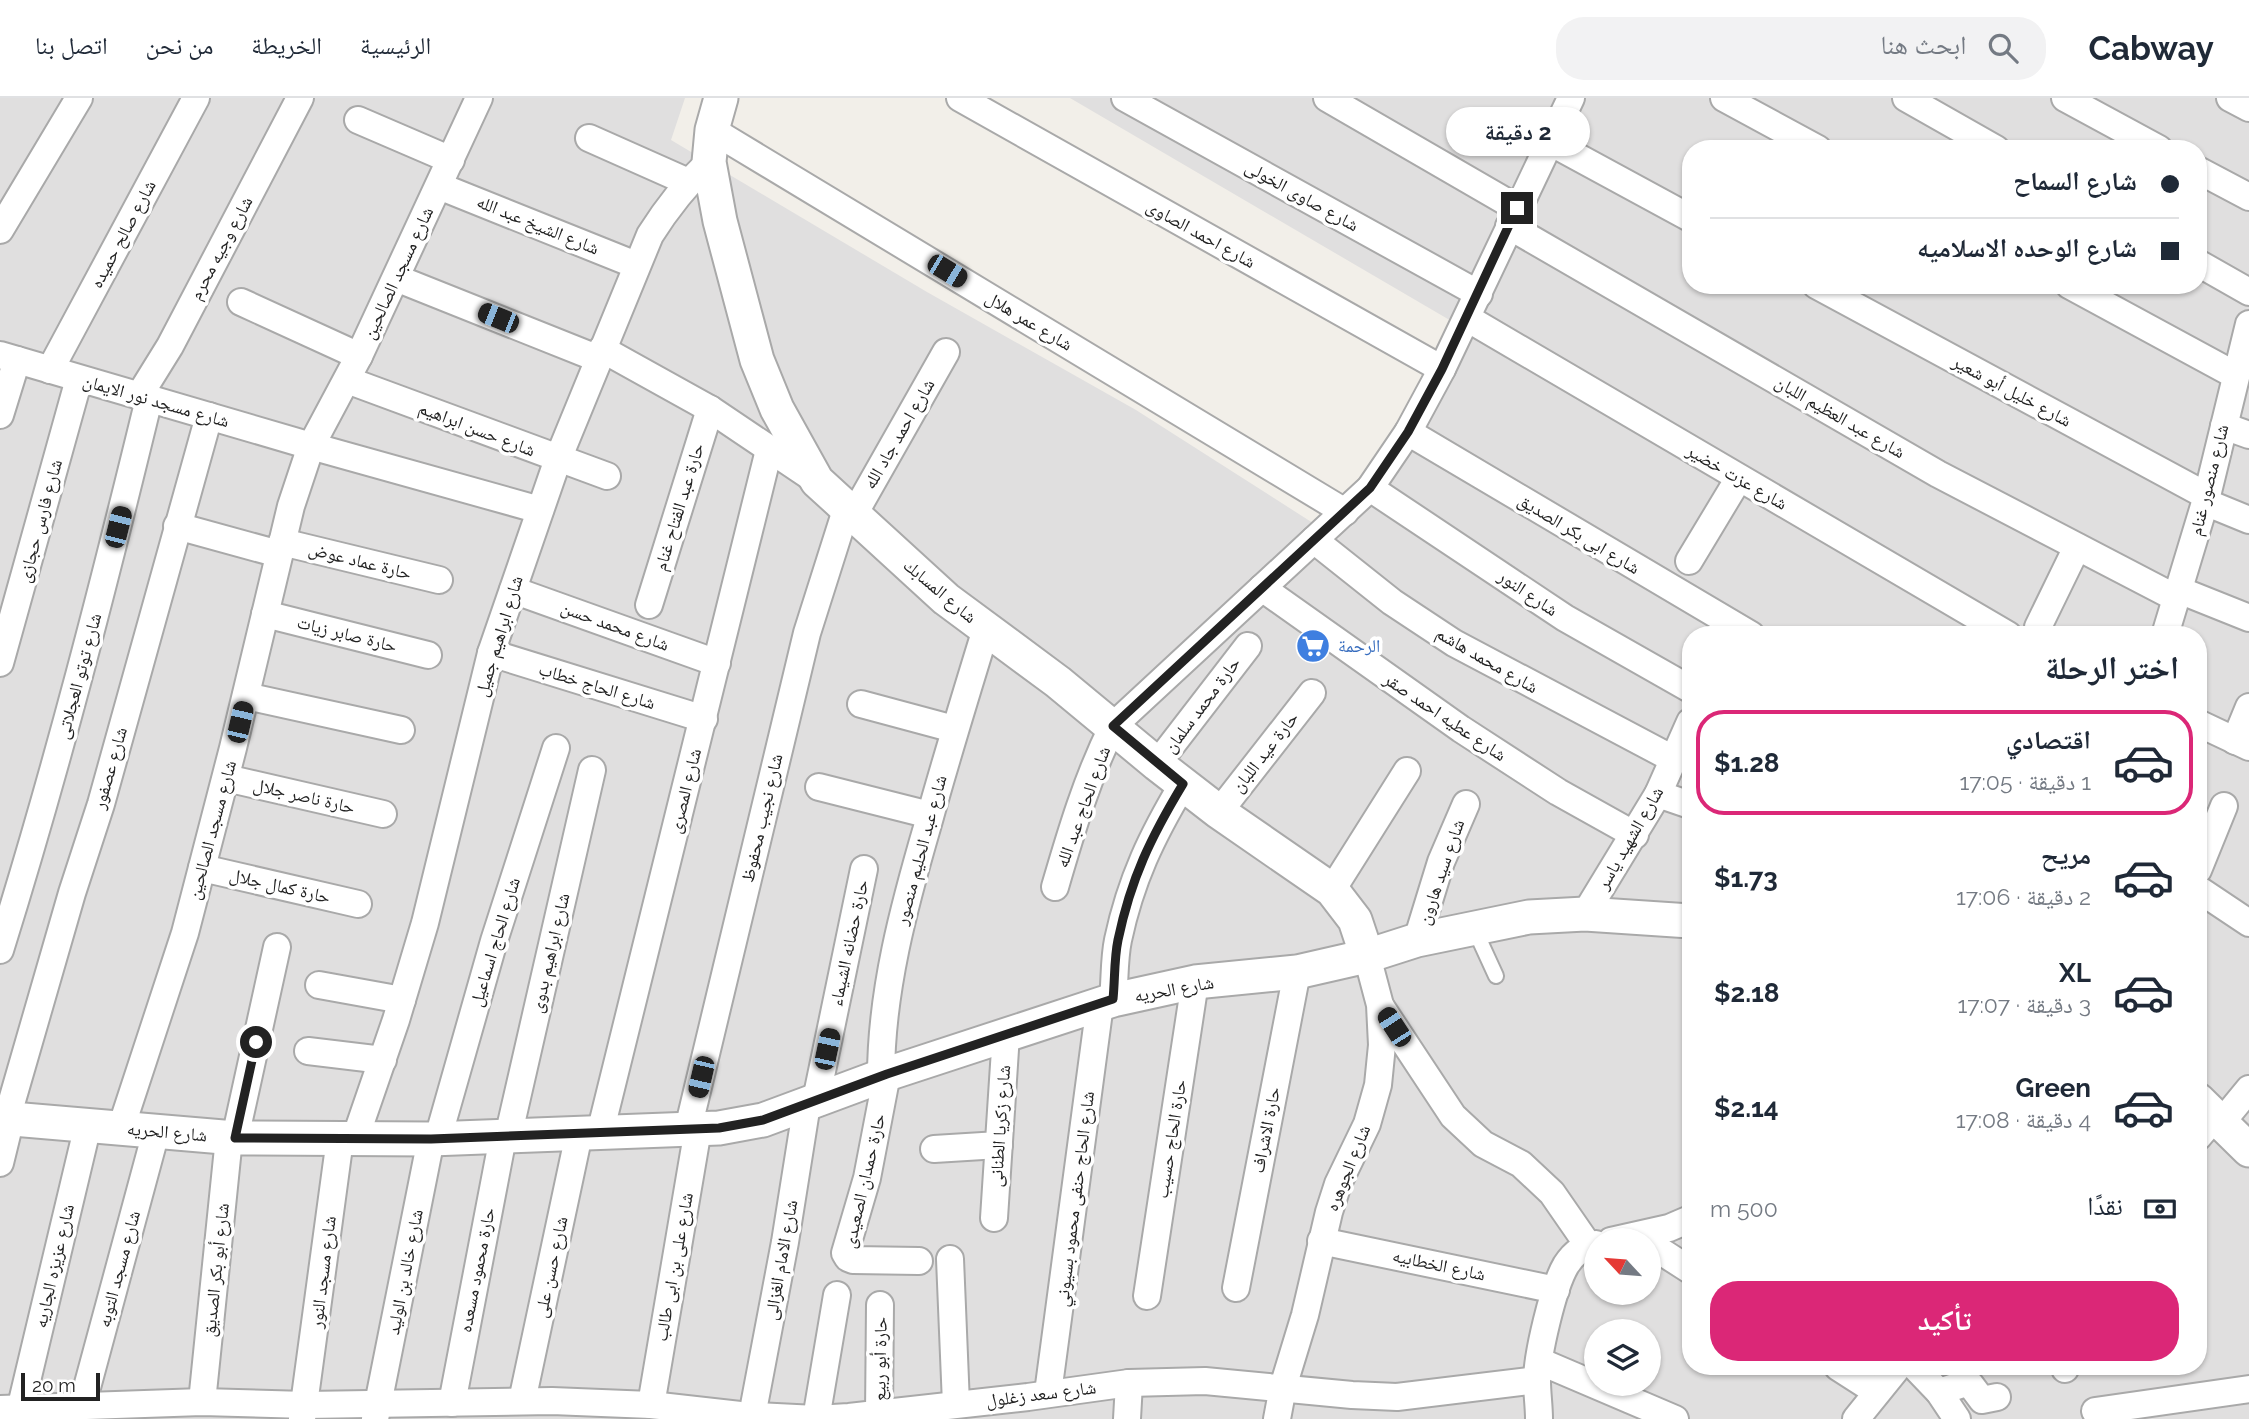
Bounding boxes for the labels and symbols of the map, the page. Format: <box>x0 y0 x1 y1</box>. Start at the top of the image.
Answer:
callout: 2 دقيقة <box>1445 106 1589 155</box>
street label: شارع صاوى الخولى <box>1241 156 1363 236</box>
street label: شارع صالح حميده <box>85 176 162 292</box>
street label: شارع الشيخ عبد الله <box>473 190 602 260</box>
street label: شارع وجيه محرم <box>184 192 258 304</box>
route end <box>1501 192 1533 224</box>
street label: شارع احمد الصاوى <box>1143 195 1259 273</box>
street label: شارع مسجد الصالحين <box>358 203 438 343</box>
car <box>924 251 971 291</box>
street label: شارع عمر هلال <box>981 286 1077 356</box>
car <box>475 300 522 336</box>
street label: شارع خليل أبو شعير <box>1948 350 2075 432</box>
street label: شارع مسجد نور الايمان <box>80 370 232 432</box>
street label: شارع عبد العظيم اللبان <box>1771 371 1909 464</box>
street label: شارع احمد جاد الله <box>859 375 939 493</box>
street label: شارع حسن ابراهيم <box>415 397 538 462</box>
street label: شارع منصور غنام <box>2185 422 2234 538</box>
street label: شارع عزت خضير <box>1682 439 1791 515</box>
street label: حارة عبد الفتاح غنام <box>649 441 710 574</box>
street label: شارع فارس حجازى <box>13 457 67 585</box>
street label: شارع ابى بكر الصديق <box>1514 489 1644 579</box>
car <box>103 504 134 550</box>
street label: حارة عماد عوض <box>306 538 414 584</box>
street label: شارع المسابك <box>899 554 981 628</box>
street label: شارع النور <box>1493 564 1562 621</box>
street label: شارع ابراهيم جميل <box>470 573 529 699</box>
street label: شارع محمد حسن <box>558 596 672 656</box>
street label: شارع توتو العجلاتى <box>52 611 106 741</box>
street label: حارة صابر زيات <box>295 611 399 657</box>
street label: شارع محمد هاشم <box>1431 622 1542 699</box>
supermarket icon: الرحمة <box>1294 627 1332 665</box>
place label: الرحمة <box>1338 635 1380 656</box>
street label: حارة محمد سلمان <box>1159 653 1245 757</box>
street label: شارع الحاج خطاب <box>536 658 658 715</box>
street label: شارع عطيه احمد صقر <box>1379 667 1510 766</box>
car <box>226 699 255 745</box>
street label: حارة عيد اللبان <box>1227 707 1303 797</box>
street label: شارع عصفور <box>88 724 132 812</box>
street label: شارع الحاج عبد الله <box>1051 743 1116 871</box>
street label: شارع المصرى <box>664 746 706 836</box>
street label: شارع نجيب محفوظ <box>737 752 787 884</box>
street label: شارع مسجد الصالحين <box>183 758 241 902</box>
street label: شارع عبد الحليم منصور <box>890 773 953 929</box>
street label: حارة ناصر جلال <box>251 774 357 818</box>
street label: شارع الشهيد ياسر <box>1591 783 1668 894</box>
street label: شارع سيد هارون <box>1413 816 1469 928</box>
street label: حارة كمال جلال <box>227 864 333 908</box>
street label: شارع الحاج اسماعيل <box>465 875 526 1009</box>
street label: حارة حضانه الشيماء <box>825 878 872 1008</box>
street label: شارع ابراهيم بدوى <box>526 891 575 1015</box>
street label: شارع الحريه <box>1132 971 1216 1007</box>
car <box>1374 1004 1415 1050</box>
route start <box>240 1026 272 1058</box>
car <box>813 1026 842 1072</box>
car <box>687 1054 716 1100</box>
street label: شارع زكريا الطنانى <box>985 1064 1015 1188</box>
street label: حارة الحاج حسيب <box>1151 1078 1192 1200</box>
street label: حارة الاشراف <box>1247 1085 1284 1175</box>
street label: شارع الحاج حنفى محمود بسيوني <box>1051 1090 1103 1309</box>
street label: حارة حمدان الصعيدى <box>838 1112 890 1250</box>
street label: شارع الحريه <box>126 1118 208 1146</box>
street label: شارع الجوهره <box>1321 1122 1375 1214</box>
street label: شارع على بن ابى طالب <box>650 1191 698 1343</box>
street label: شارع الامام الغزالى <box>760 1198 803 1322</box>
street label: شارع عزيزه الجاريه <box>29 1202 79 1330</box>
street label: شارع أبو بكر الصديق <box>198 1202 234 1338</box>
street label: حارة محمود مسعده <box>454 1206 499 1334</box>
street label: شارع خالد بن الوليد <box>382 1207 428 1337</box>
street label: شارع مسجد التوبه <box>93 1208 145 1330</box>
street label: شارع حسن على <box>530 1214 572 1320</box>
street label: شارع مسجد النور <box>305 1215 341 1330</box>
north arrow <box>1584 1228 1661 1306</box>
street label: شارع الخطابيه <box>1391 1244 1487 1286</box>
street label: حارة أبو ربيع <box>868 1317 893 1401</box>
scale bar <box>21 1370 100 1402</box>
street label: شارع سعد زغلول <box>985 1376 1097 1412</box>

